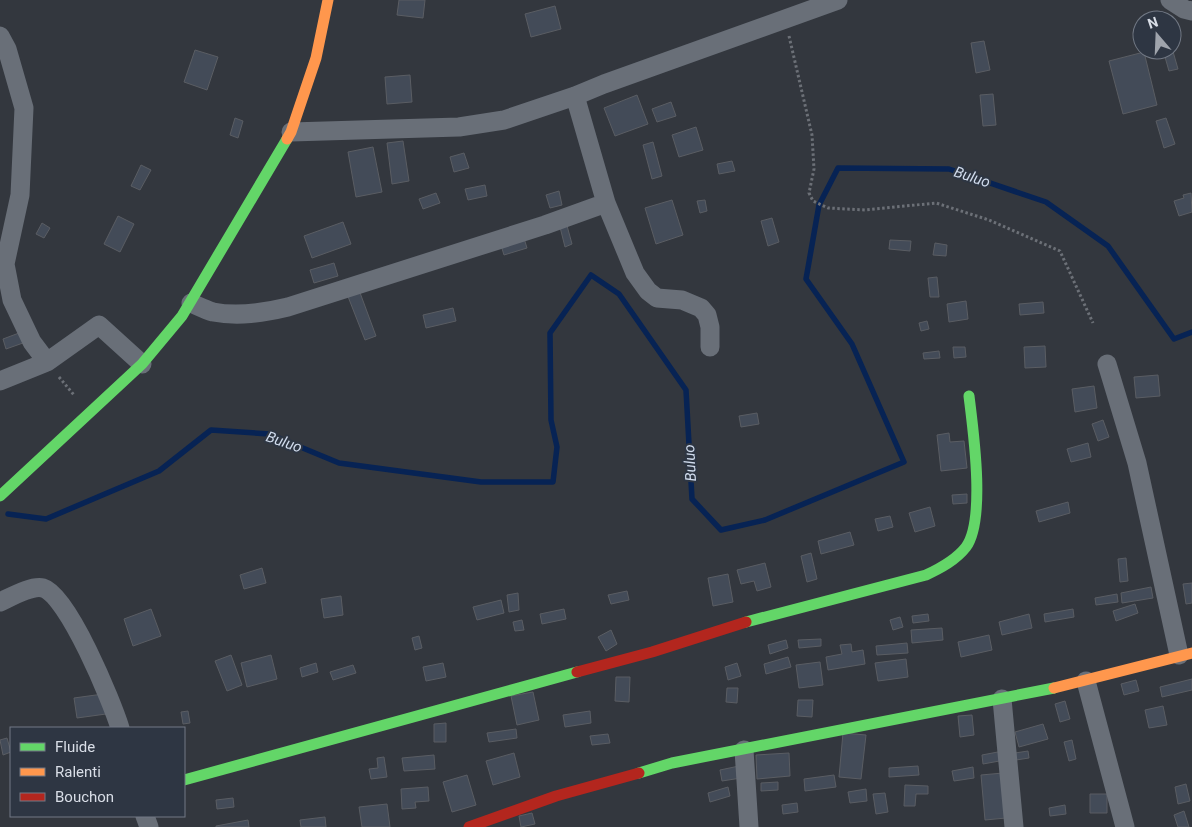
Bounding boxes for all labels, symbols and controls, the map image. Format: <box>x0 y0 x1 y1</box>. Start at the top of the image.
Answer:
north arrow <box>1132 10 1182 60</box>
text: N <box>1145 14 1160 32</box>
water label: Buluo <box>952 163 992 191</box>
water label: Buluo <box>264 427 304 457</box>
water label: Buluo <box>680 444 700 482</box>
legend <box>10 727 185 817</box>
text: Fluide <box>55 738 95 756</box>
text: Ralenti <box>55 763 101 781</box>
text: Bouchon <box>55 788 114 806</box>

